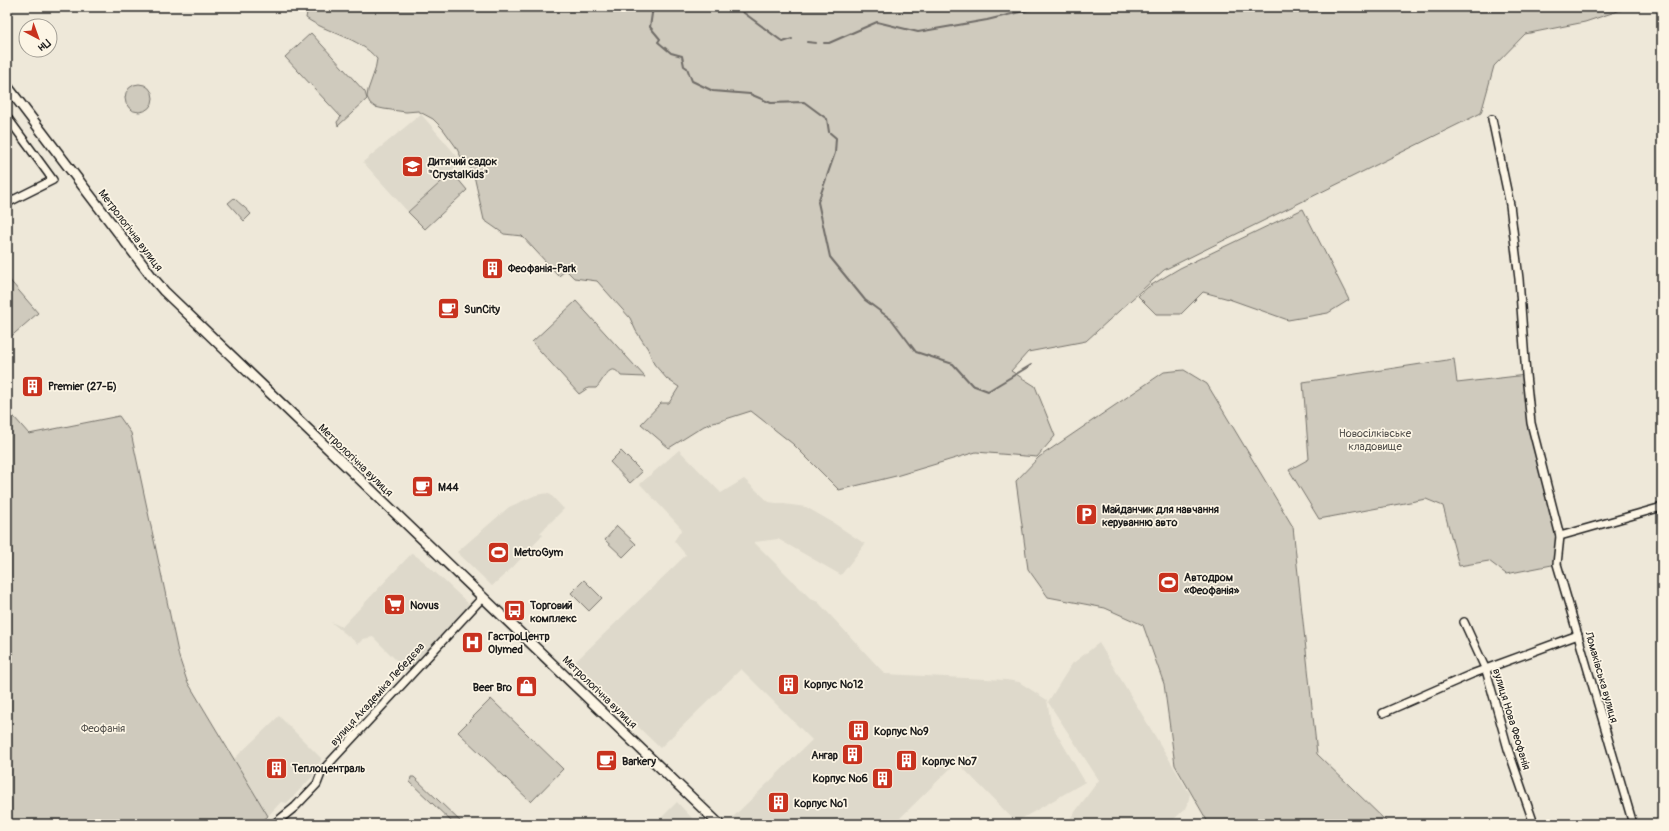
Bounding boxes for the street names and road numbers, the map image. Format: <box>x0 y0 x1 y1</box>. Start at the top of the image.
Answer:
street label: Метрологічна вулиця <box>96 187 166 274</box>
street label: Метрологічна вулиця <box>316 421 396 499</box>
street label: Ломаківська вулиця <box>1582 629 1621 724</box>
street label: вулиця Академіка Лебедєва <box>328 640 427 749</box>
street label: Метрологічна вулиця <box>560 653 640 731</box>
street label: вулиця Нова Феофанія <box>1490 667 1533 771</box>

